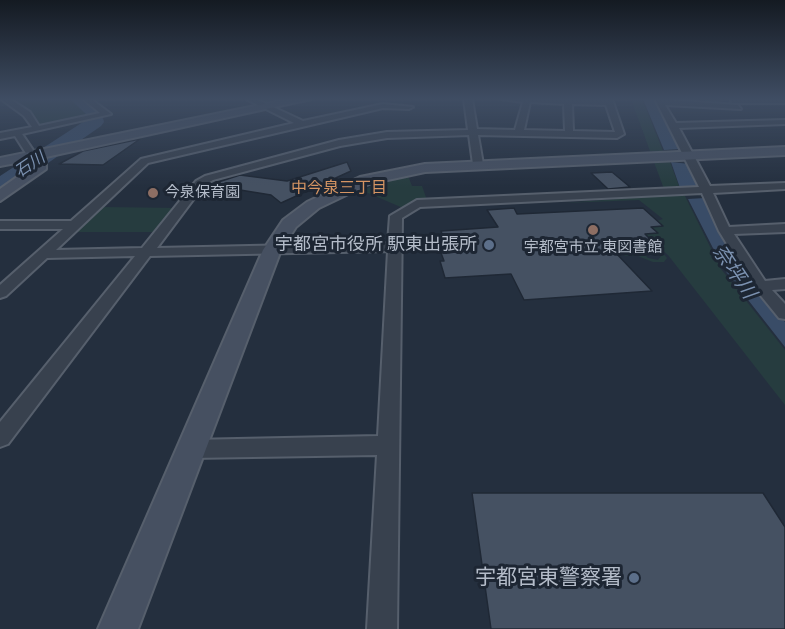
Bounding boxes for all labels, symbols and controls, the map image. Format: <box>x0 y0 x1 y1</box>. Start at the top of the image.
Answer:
water label: 石川 <box>11 148 49 182</box>
district label: 中今泉三丁目 <box>291 178 387 198</box>
place label: 今泉保育園 <box>165 184 240 202</box>
marker: 今泉保育園 <box>146 186 160 200</box>
marker: 宇都宮市立 東図書館 <box>586 223 600 237</box>
place label: 宇都宮市役所 駅東出張所 <box>275 234 477 256</box>
marker: 宇都宮市役所 駅東出張所 <box>482 238 496 252</box>
place label: 宇都宮市立 東図書館 <box>524 239 662 257</box>
water label: 奈坪川 <box>707 240 761 304</box>
place label: 宇都宮東警察署 <box>475 565 622 591</box>
marker: 宇都宮東警察署 <box>627 571 641 585</box>

